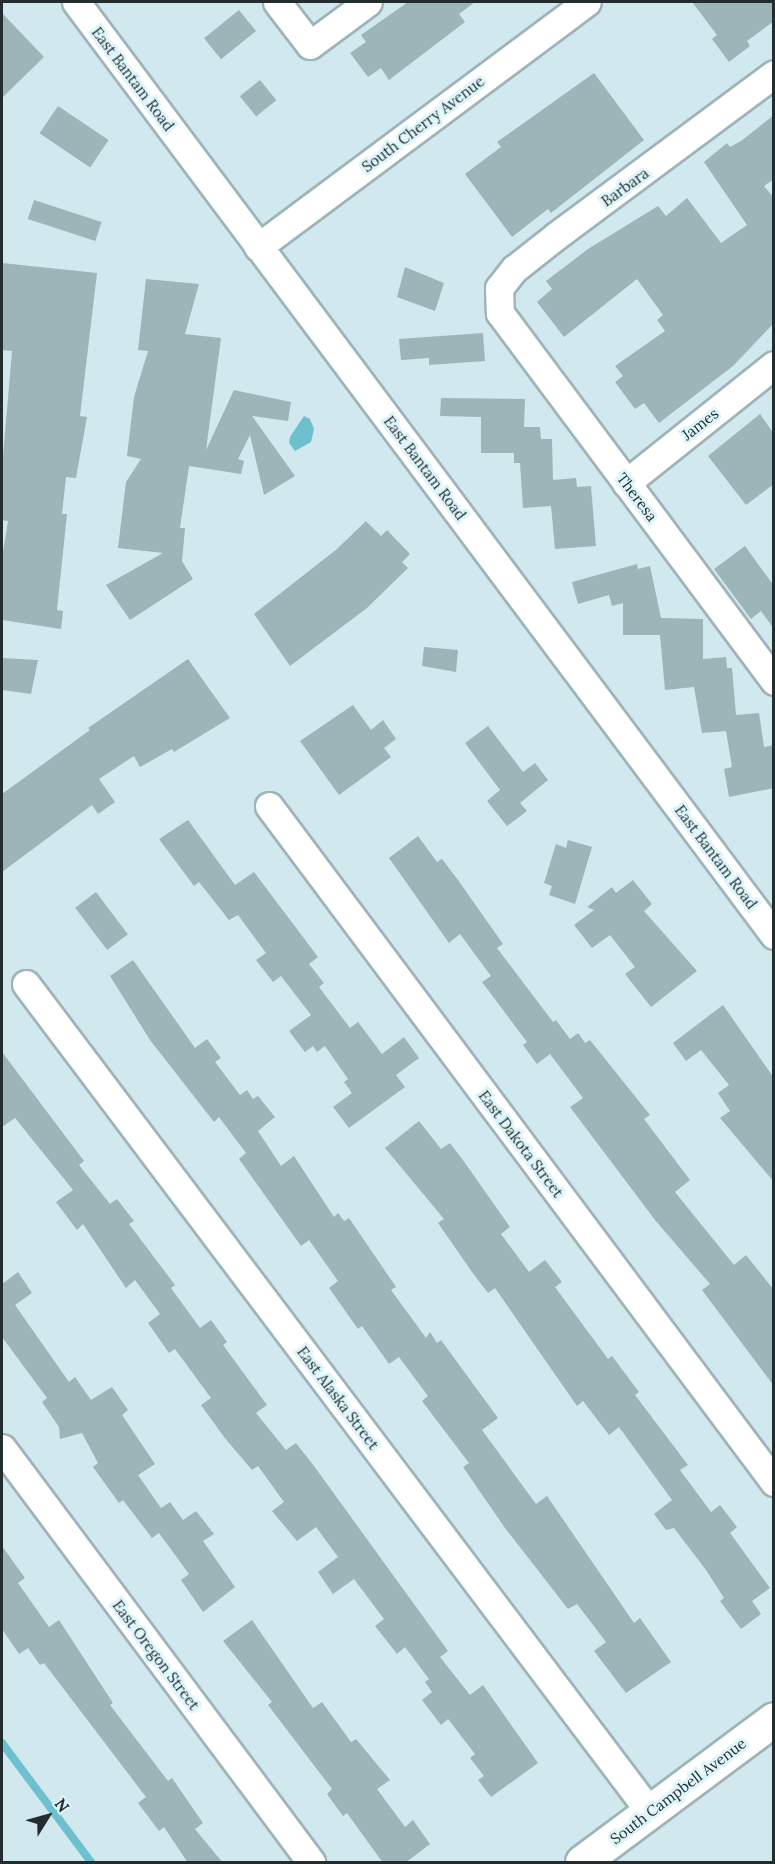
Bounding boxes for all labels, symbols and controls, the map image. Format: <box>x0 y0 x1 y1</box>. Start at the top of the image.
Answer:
street label: East Bantam Road <box>88 23 178 135</box>
street label: South Cherry Avenue <box>358 72 488 176</box>
street label: Barbara <box>598 164 652 210</box>
street label: James <box>678 404 722 444</box>
street label: East Bantam Road <box>380 412 470 524</box>
street label: Theresa <box>613 469 661 525</box>
street label: East Bantam Road <box>671 801 761 913</box>
street label: East Dakota Street <box>475 1087 567 1201</box>
street label: East Alaska Street <box>293 1343 383 1453</box>
street label: East Oregon Street <box>109 1597 203 1713</box>
street label: South Campbell Avenue <box>607 1734 749 1848</box>
north arrow <box>18 1786 78 1846</box>
text: N <box>51 1794 74 1816</box>

